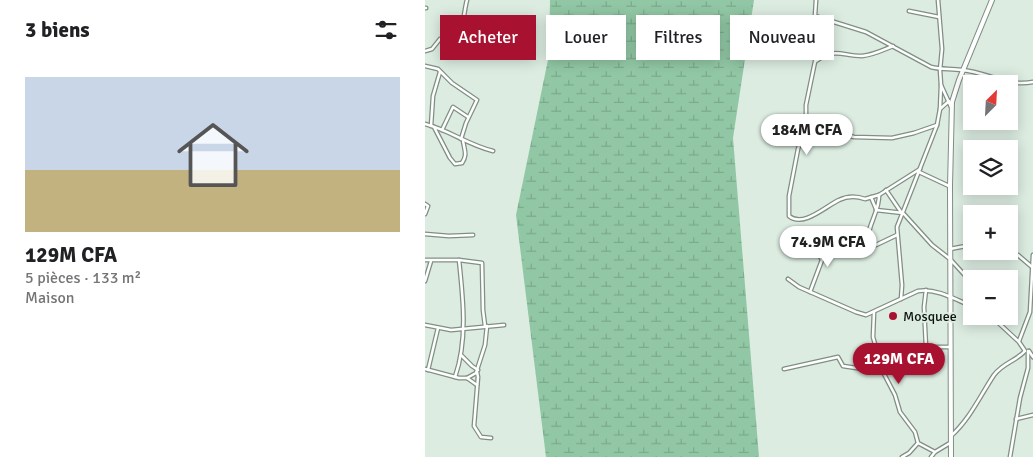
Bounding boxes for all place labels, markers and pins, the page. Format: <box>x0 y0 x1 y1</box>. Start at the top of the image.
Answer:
pin: 184M CFA <box>755 114 859 156</box>
pin: 74.9M CFA <box>771 226 885 268</box>
place label: Mosquee <box>903 308 957 325</box>
marker: Mosquee <box>887 310 899 322</box>
pin: 129M CFA <box>847 342 951 385</box>

